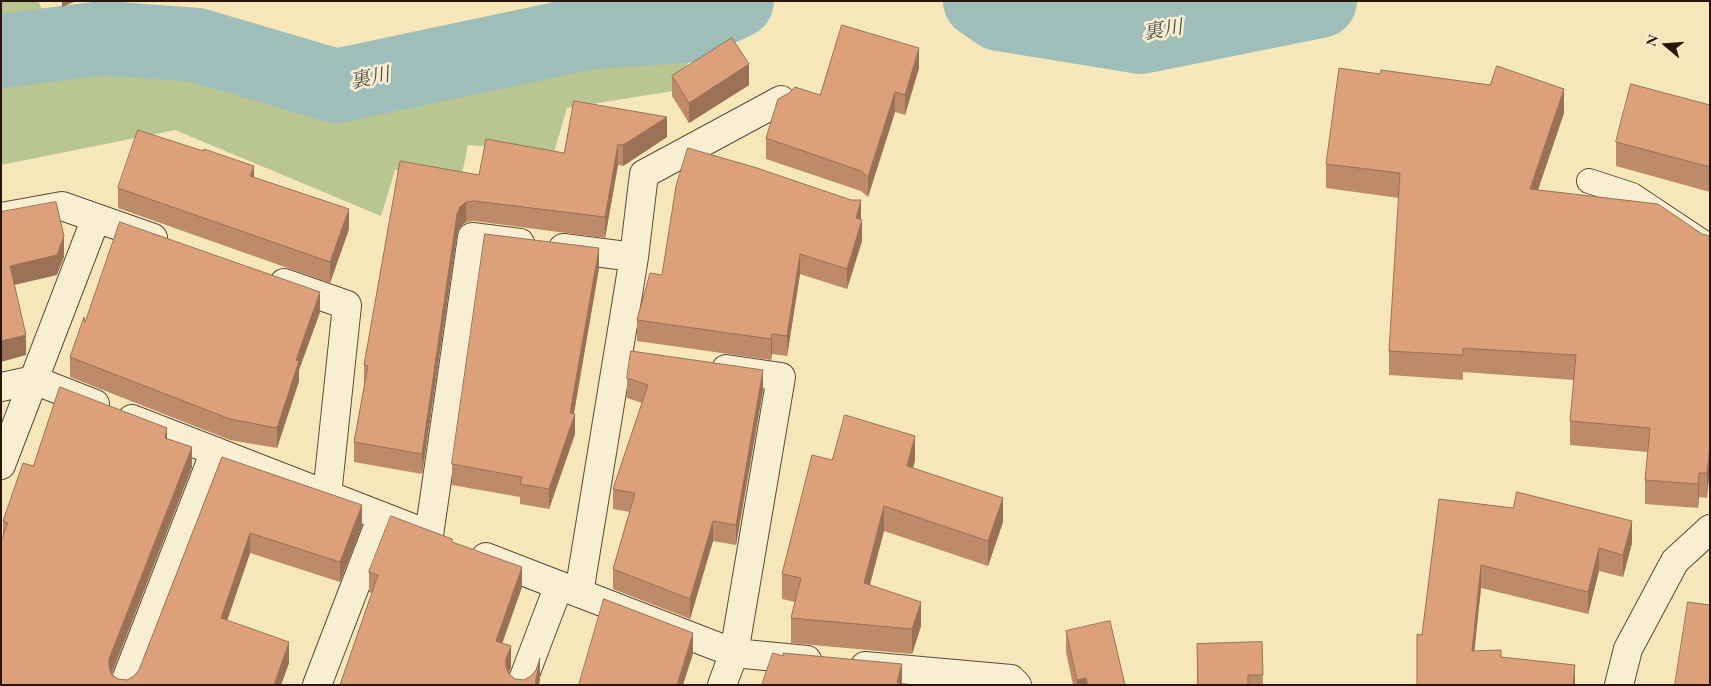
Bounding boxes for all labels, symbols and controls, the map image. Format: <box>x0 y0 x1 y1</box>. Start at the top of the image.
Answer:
water label: 裏川 <box>1141 16 1185 46</box>
north arrow <box>1641 20 1691 70</box>
text: N <box>1641 32 1662 49</box>
water label: 裏川 <box>348 63 392 95</box>

